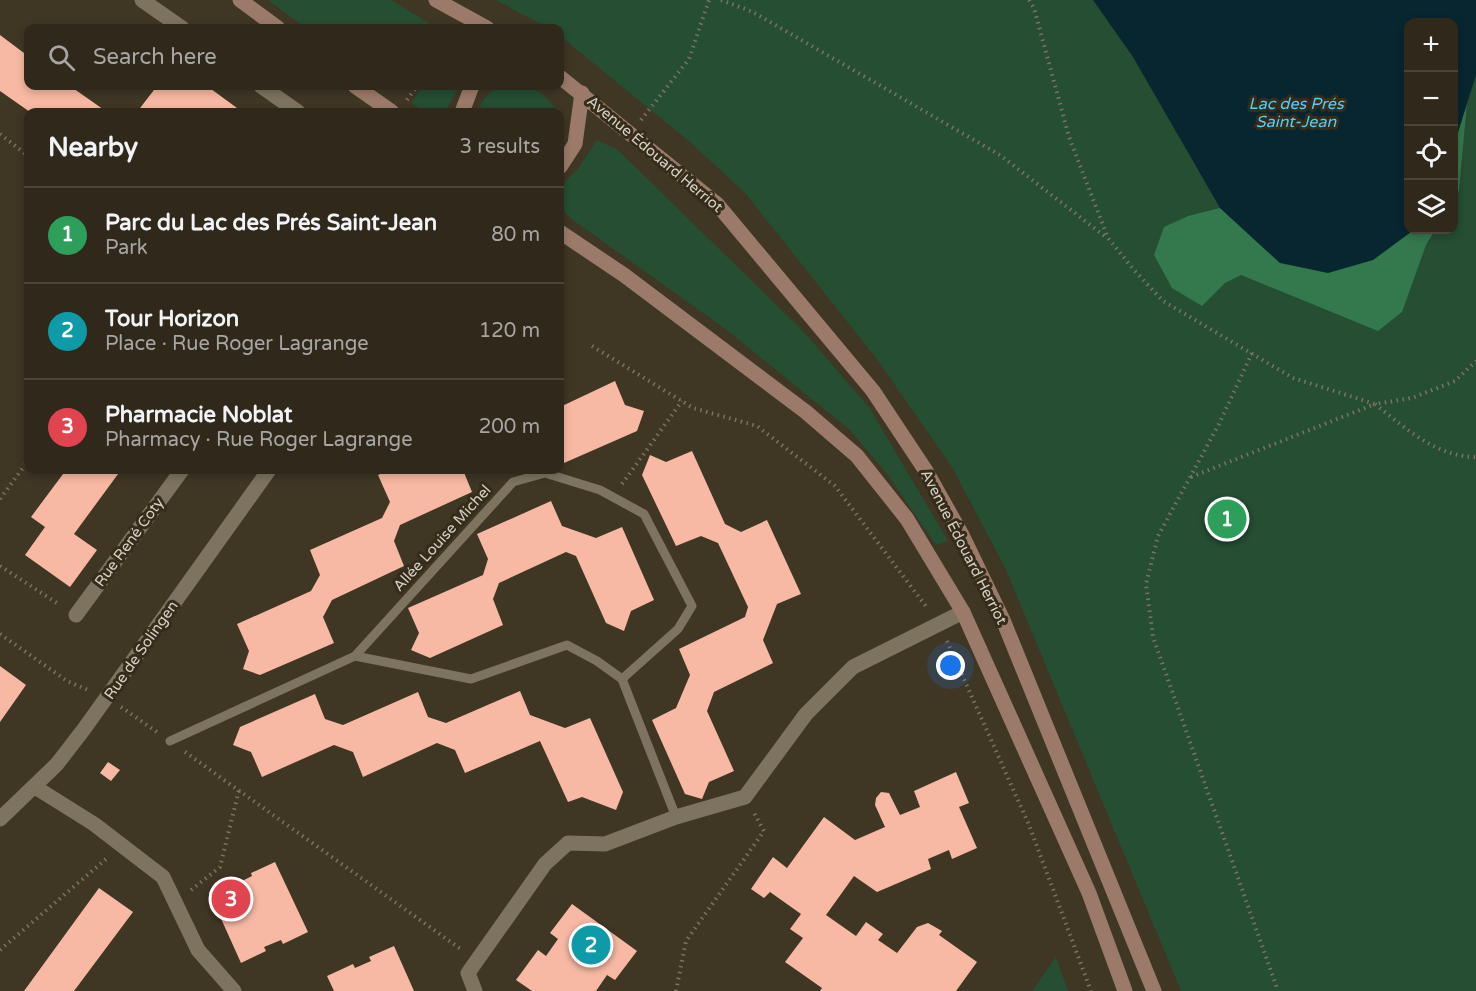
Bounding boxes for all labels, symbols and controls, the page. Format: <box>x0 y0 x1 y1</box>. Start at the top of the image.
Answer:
map controls <box>1404 18 1458 234</box>
button: + <box>1404 18 1458 72</box>
search box <box>24 24 564 90</box>
icon: search <box>45 41 78 74</box>
text: Search here <box>93 44 217 70</box>
button: − <box>1404 72 1458 126</box>
street label: Avenue Édouard Herriot <box>583 92 727 216</box>
water label: Lac des Prés Saint-Jean <box>1248 94 1345 132</box>
button: locate <box>1404 126 1458 180</box>
text: Nearby <box>48 132 138 163</box>
text: 3 results <box>460 135 540 159</box>
button: layers <box>1404 180 1458 234</box>
text: Parc du Lac des Prés Saint-Jean <box>105 210 437 236</box>
text: 1 <box>61 223 74 247</box>
text: 80 m <box>491 223 540 247</box>
text: Park <box>105 236 148 260</box>
text: Tour Horizon <box>105 306 239 332</box>
text: 2 <box>61 319 74 343</box>
text: 120 m <box>479 319 540 343</box>
text: Place · Rue Roger Lagrange <box>105 332 369 356</box>
text: Pharmacie Noblat <box>105 402 292 428</box>
text: 3 <box>61 415 74 439</box>
text: 200 m <box>479 415 540 439</box>
text: Pharmacy · Rue Roger Lagrange <box>105 428 413 452</box>
street label: Avenue Édouard Herriot <box>917 466 1011 628</box>
street label: Allée Louise Michel <box>389 481 495 595</box>
street label: Rue René Coty <box>91 494 167 590</box>
pin: 1 <box>1208 496 1246 542</box>
street label: Rue de Solingen <box>100 597 182 703</box>
your location <box>936 651 965 680</box>
pin: 3 <box>212 876 250 922</box>
pin: 2 <box>572 922 610 968</box>

